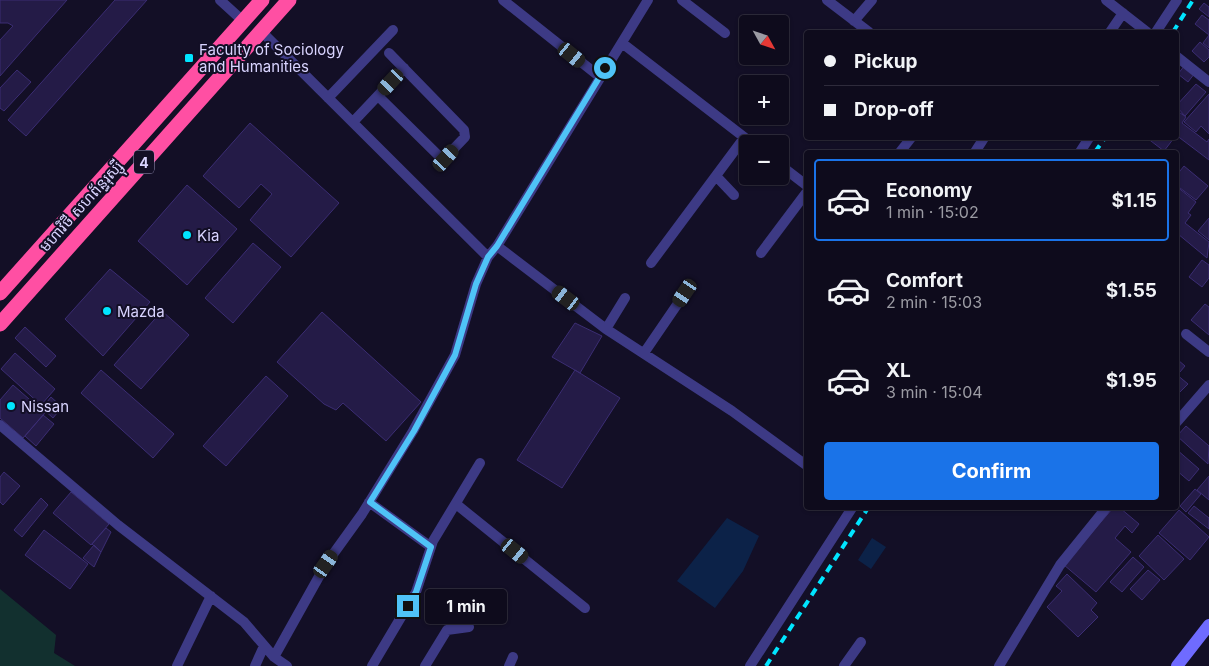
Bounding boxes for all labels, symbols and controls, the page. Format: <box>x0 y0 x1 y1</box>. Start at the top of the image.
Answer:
north arrow <box>739 15 789 65</box>
map controls <box>739 15 789 185</box>
place label: Faculty of Sociology and Humanities <box>199 40 344 76</box>
car <box>555 40 588 70</box>
text: Pickup <box>854 50 917 73</box>
marker: Faculty of Sociology and Humanities <box>183 52 195 64</box>
route start <box>594 57 616 79</box>
car <box>375 66 406 98</box>
button: + <box>739 75 789 125</box>
text: Drop-off <box>854 98 934 121</box>
button: − <box>739 135 789 185</box>
car <box>430 142 461 174</box>
road number: 4 <box>134 150 154 173</box>
street label: មហាវិថី សហព័ន្ធរុស្ស៊ី <box>35 157 130 258</box>
icon: car <box>826 178 871 223</box>
text: Economy <box>886 179 972 202</box>
text: $1.15 <box>1111 189 1157 212</box>
text: 1 min · 15:02 <box>886 202 979 222</box>
place label: Kia <box>197 226 219 245</box>
marker: Kia <box>181 229 193 241</box>
icon: car <box>826 268 871 313</box>
text: Comfort <box>886 269 963 292</box>
car <box>670 276 699 310</box>
text: $1.55 <box>1106 279 1157 302</box>
car <box>549 283 582 313</box>
text: 2 min · 15:03 <box>886 292 982 312</box>
place label: Mazda <box>117 302 165 321</box>
marker: Mazda <box>101 305 113 317</box>
icon: car <box>826 358 871 403</box>
text: XL <box>886 359 911 382</box>
text: $1.95 <box>1106 369 1157 392</box>
text: 3 min · 15:04 <box>886 382 983 402</box>
place label: Nissan <box>21 397 69 416</box>
marker: Nissan <box>5 400 17 412</box>
button: Confirm <box>824 442 1159 500</box>
car <box>498 536 531 566</box>
car <box>311 547 340 581</box>
callout: 1 min <box>426 588 508 624</box>
route end <box>397 595 419 617</box>
text: 1 min <box>446 596 486 616</box>

